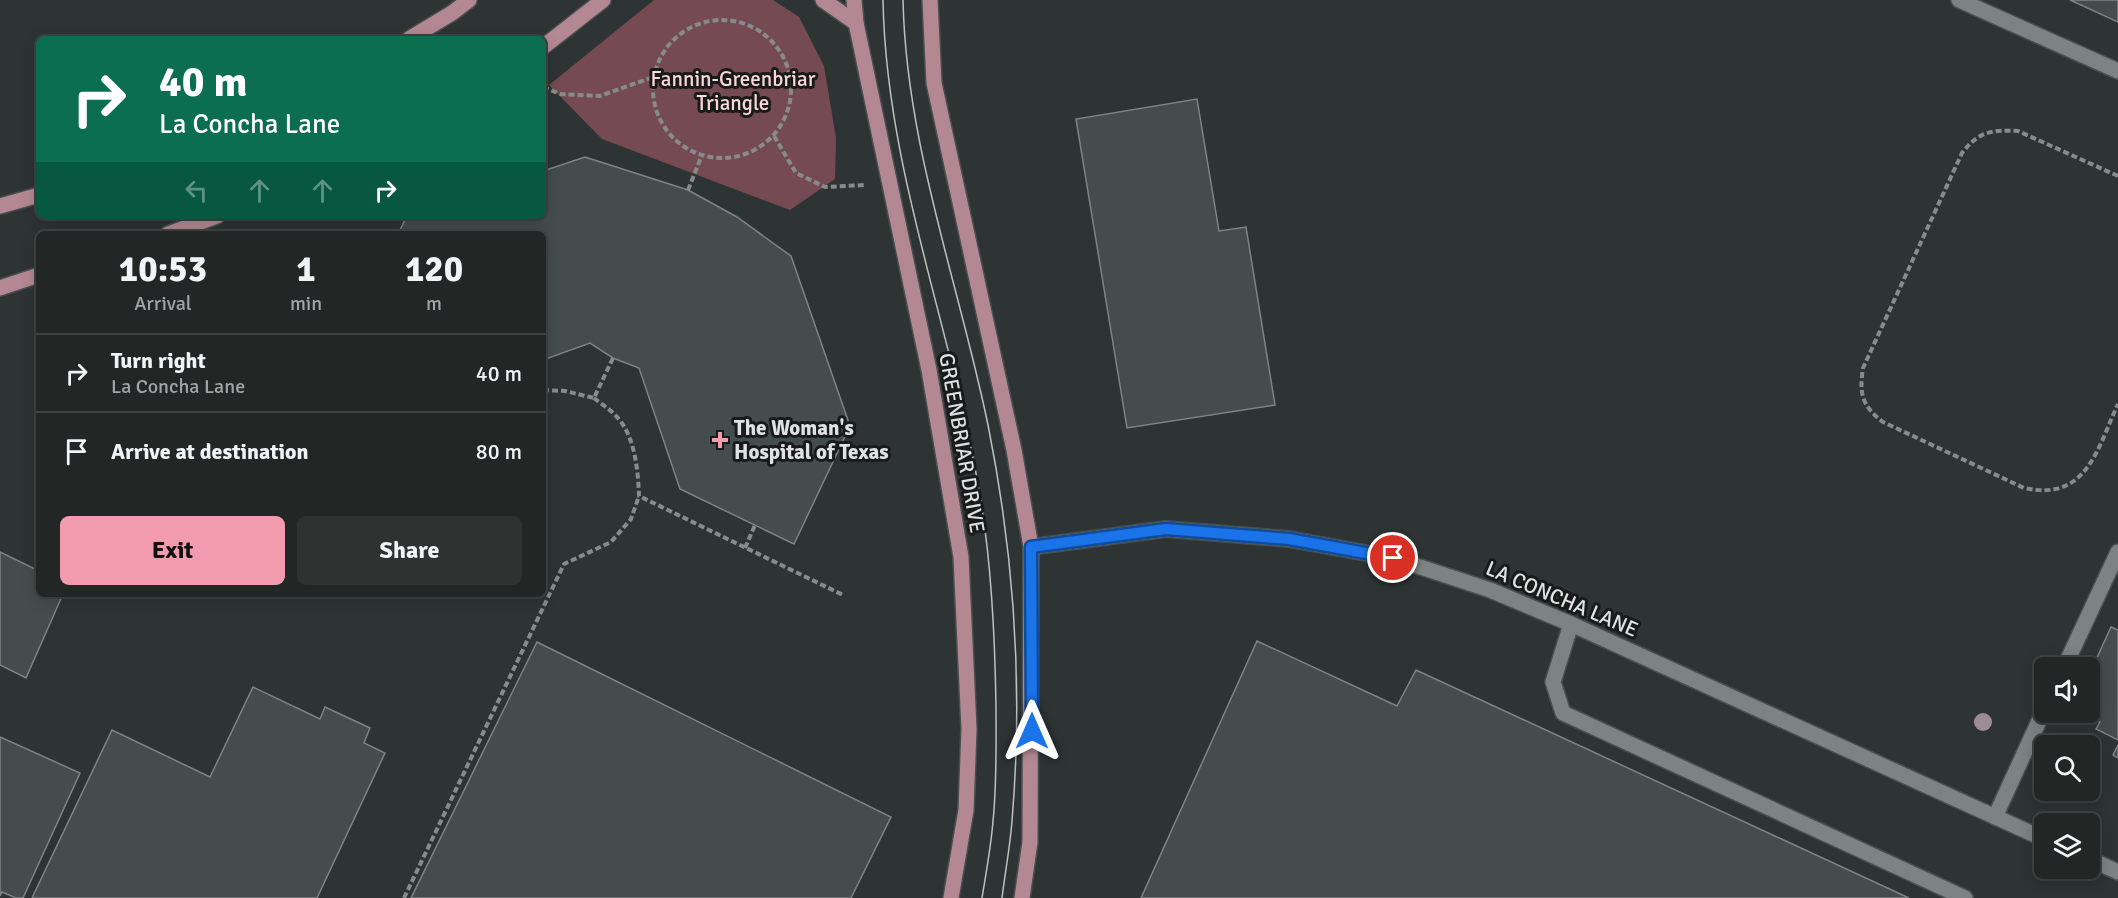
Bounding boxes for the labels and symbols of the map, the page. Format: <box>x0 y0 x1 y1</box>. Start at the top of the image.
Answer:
park label: Fannin-Greenbriar Triangle <box>651 66 816 116</box>
street label: GREENBRIAR DRIVE <box>933 351 991 535</box>
place label: The Woman's Hospital of Texas <box>734 415 889 465</box>
marker: The Woman's Hospital of Texas <box>711 431 729 449</box>
pin <box>1367 532 1418 583</box>
street label: LA CONCHA LANE <box>1482 555 1642 643</box>
position arrow <box>1000 699 1064 763</box>

